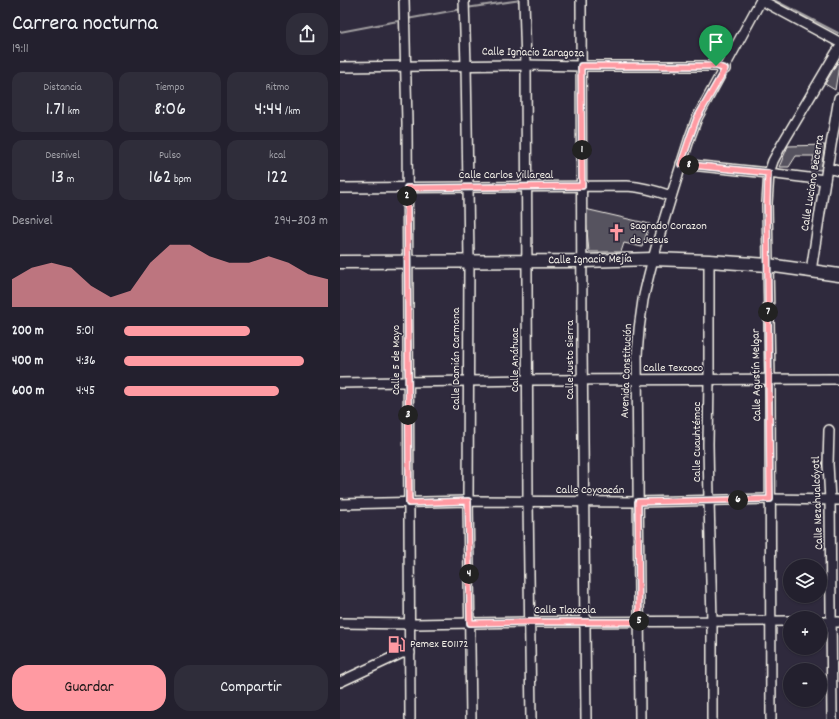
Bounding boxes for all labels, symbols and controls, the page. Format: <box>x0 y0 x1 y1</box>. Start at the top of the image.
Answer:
text: Carrera nocturna <box>12 9 158 40</box>
button: share <box>286 13 328 55</box>
pin <box>699 25 733 66</box>
icon: arrive <box>705 31 727 53</box>
text: 19:11 <box>12 40 29 59</box>
street label: Calle Ignacio Zaragoza <box>482 44 585 62</box>
text: Distancia <box>44 80 82 96</box>
text: Tiempo <box>156 80 184 96</box>
text: Ritmo <box>265 80 289 96</box>
text: 1.71 <box>45 96 65 124</box>
text: 8:06 <box>154 96 186 124</box>
text: 4:44 <box>254 96 283 124</box>
text: km <box>65 104 80 120</box>
text: /km <box>283 104 300 120</box>
street label: Calle Luciano Becerra <box>797 133 829 232</box>
pin: 1 <box>572 140 592 160</box>
text: 1 <box>581 142 583 158</box>
text: Desnivel <box>46 148 80 164</box>
text: Pulso <box>159 148 181 164</box>
text: kcal <box>269 148 286 164</box>
pin: 8 <box>679 155 699 175</box>
text: 8 <box>687 157 691 173</box>
text: 13 <box>51 164 64 192</box>
text: 162 <box>149 164 171 192</box>
text: 122 <box>266 164 288 192</box>
street label: Calle Carlos Villareal <box>459 167 554 184</box>
text: m <box>64 172 74 188</box>
text: bpm <box>171 172 191 188</box>
pin: 2 <box>397 186 417 206</box>
text: 2 <box>405 188 409 204</box>
text: Desnivel <box>12 212 53 231</box>
text: 294–303 m <box>274 212 328 231</box>
place label: Sagrado Corazon de Jesus <box>630 218 707 249</box>
church icon: Sagrado Corazon de Jesus <box>607 223 627 243</box>
street label: Calle Ignacio Mejía <box>548 251 632 269</box>
pin: 7 <box>758 302 778 322</box>
text: 7 <box>766 304 770 320</box>
street label: Calle Damián Carmona <box>448 307 465 410</box>
street label: Calle Justo Sierra <box>562 320 579 400</box>
text: 200 m <box>12 322 44 341</box>
text: 5:01 <box>76 322 94 341</box>
street label: Avenida Constitución <box>617 323 637 419</box>
street label: Calle 5 de Mayo <box>388 325 405 395</box>
street label: Calle Anáhuac <box>507 328 524 392</box>
street label: Calle Agustín Melgar <box>748 328 766 422</box>
text: 400 m <box>12 352 43 371</box>
text: 4:36 <box>76 352 96 371</box>
street label: Calle Texcoco <box>643 360 703 377</box>
text: 600 m <box>12 382 44 401</box>
text: 4:45 <box>76 382 95 401</box>
street label: Calle Cuauhtémoc <box>689 401 706 482</box>
pin: 3 <box>398 405 418 425</box>
text: 3 <box>406 407 410 423</box>
street label: Calle Nezahualcóyotl <box>808 456 828 550</box>
street label: Calle Coyoacán <box>556 482 625 499</box>
pin: 6 <box>728 490 748 510</box>
text: 6 <box>735 492 741 508</box>
map controls <box>783 559 827 707</box>
button: layers <box>783 559 827 603</box>
pin: 4 <box>459 564 479 584</box>
text: 4 <box>467 566 471 582</box>
street label: Calle Tlaxcala <box>534 602 596 619</box>
pin: 5 <box>629 611 649 631</box>
button: + <box>783 611 827 655</box>
text: 5 <box>636 613 642 629</box>
fuel station icon: Pemex E01172 <box>387 634 407 654</box>
place label: Pemex E01172 <box>410 636 469 653</box>
button: − <box>783 663 827 707</box>
button: Guardar <box>12 665 166 711</box>
button: Compartir <box>174 665 328 711</box>

